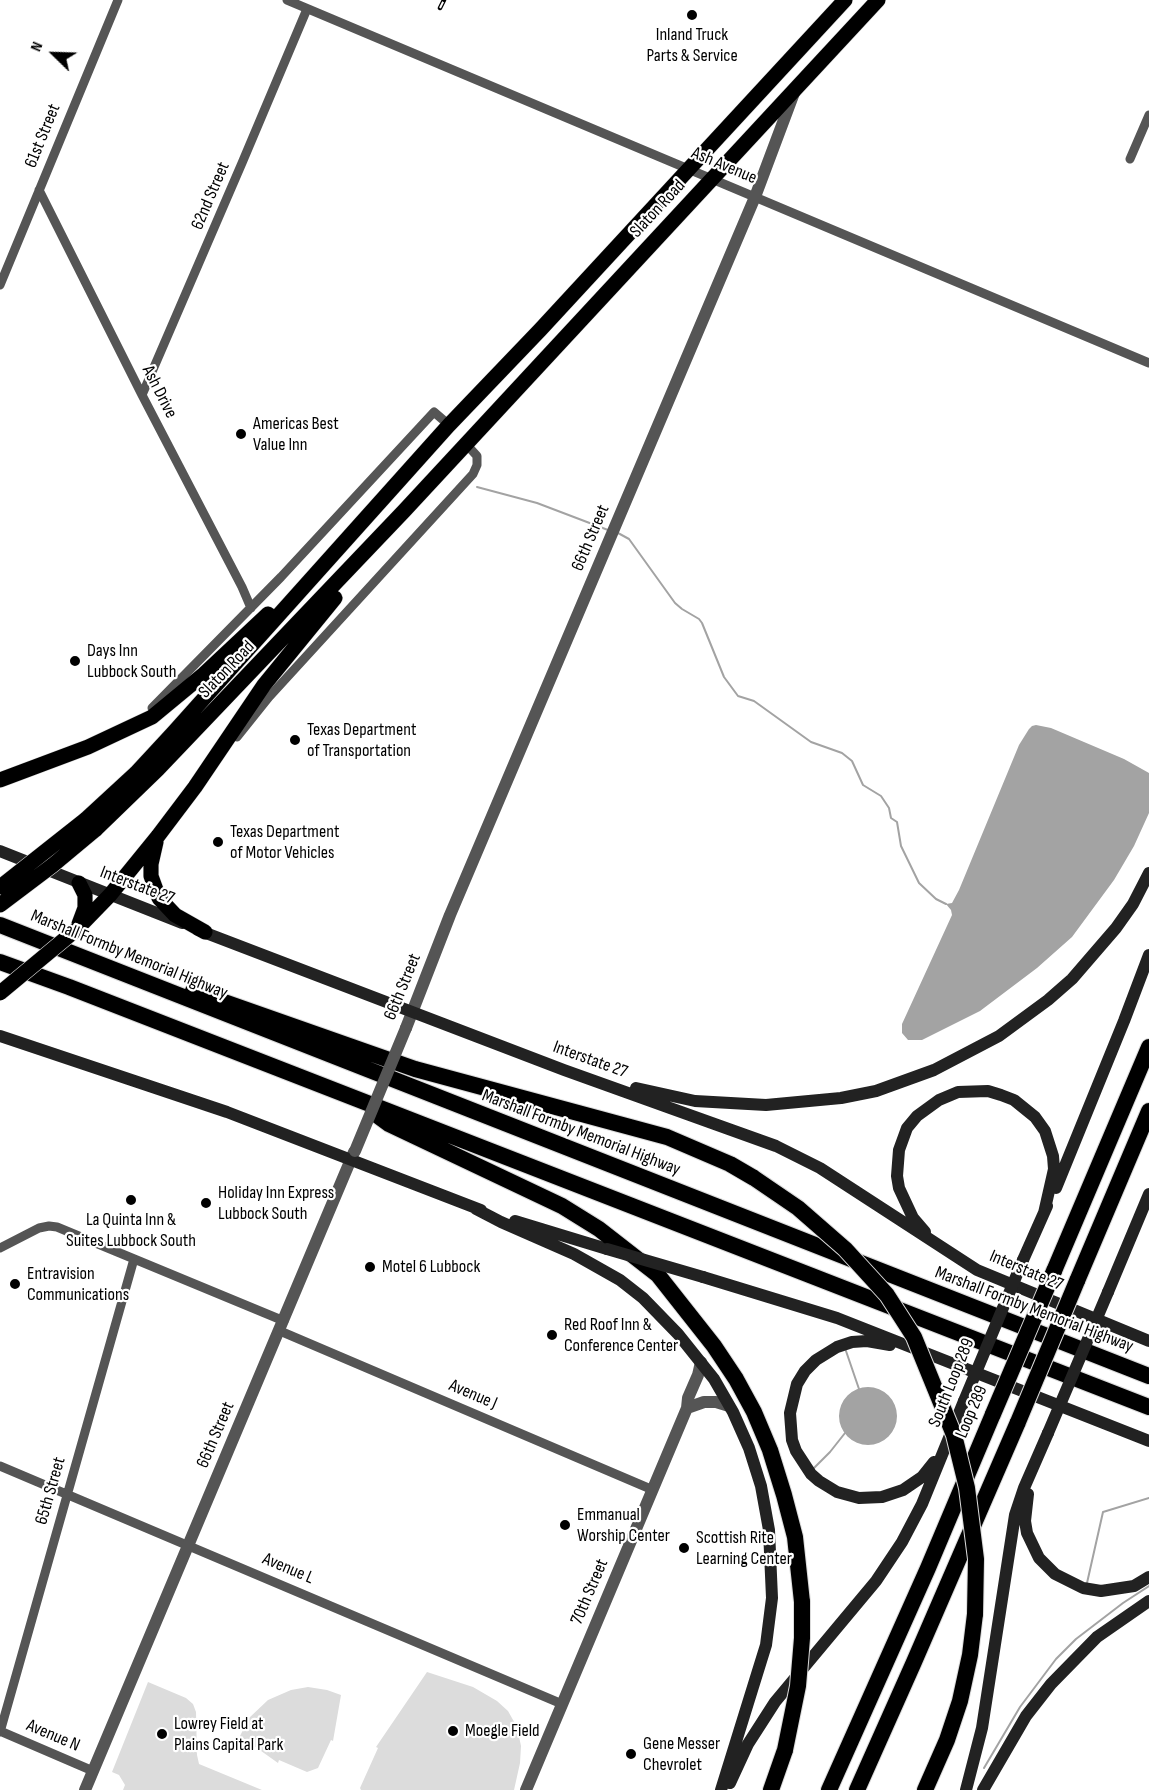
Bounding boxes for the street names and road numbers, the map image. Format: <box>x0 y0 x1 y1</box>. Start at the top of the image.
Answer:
street label: 61st Street <box>20 101 66 171</box>
street label: Ash Avenue <box>688 143 760 189</box>
street label: 62nd Street <box>187 159 235 233</box>
street label: Slaton Road <box>626 176 690 242</box>
street label: Ash Drive <box>137 362 181 422</box>
street label: 66th Street <box>567 502 615 574</box>
street label: Slaton Road <box>194 637 260 703</box>
street label: Interstate 27 <box>97 862 177 910</box>
street label: Marshall Formby Memorial Highway <box>27 906 231 1004</box>
street label: 66th Street <box>380 951 426 1023</box>
street label: Interstate 27 <box>550 1037 630 1083</box>
street label: Marshall Formby Memorial Highway <box>479 1085 683 1181</box>
street label: Interstate 27 <box>986 1246 1066 1296</box>
street label: Marshall Formby Memorial Highway <box>932 1262 1136 1358</box>
street label: South Loop 289 <box>924 1335 980 1431</box>
street label: Avenue J <box>446 1375 500 1415</box>
street label: Loop 289 <box>951 1382 993 1442</box>
street label: 66th Street <box>192 1399 240 1471</box>
street label: 65th Street <box>31 1455 71 1527</box>
street label: Avenue L <box>259 1549 317 1589</box>
street label: 70th Street <box>567 1556 613 1628</box>
street label: Avenue N <box>23 1715 83 1757</box>

